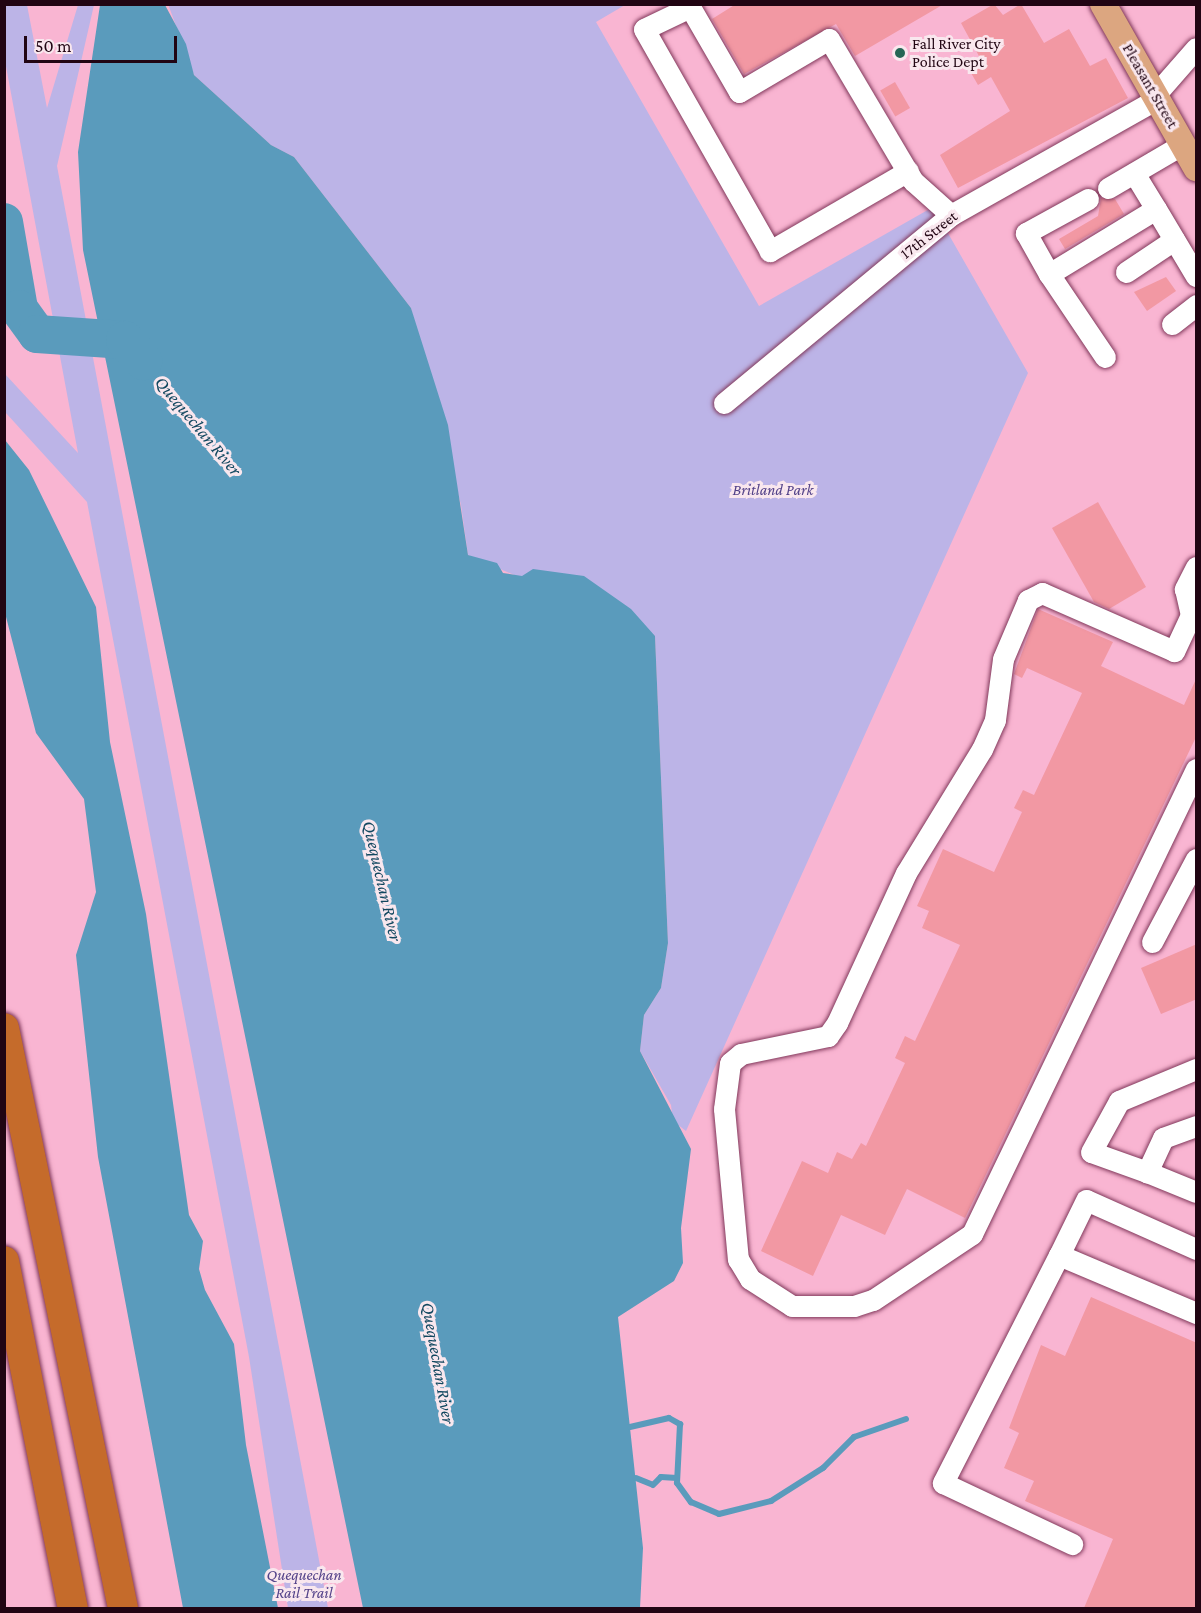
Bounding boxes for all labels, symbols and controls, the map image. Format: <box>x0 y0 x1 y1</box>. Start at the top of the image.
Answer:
scale bar <box>27 24 180 62</box>
place label: Fall River City Police Dept <box>912 34 1001 72</box>
text: 50 m <box>35 36 72 56</box>
street label: Pleasant Street <box>1118 40 1182 132</box>
marker: Fall River City Police Dept <box>893 46 907 60</box>
street label: 17th Street <box>897 207 961 263</box>
water label: Quequechan River <box>150 372 246 480</box>
park label: Britland Park <box>732 480 814 500</box>
water label: Quequechan River <box>358 819 406 943</box>
water label: Quequechan River <box>417 1301 459 1425</box>
park label: Quequechan Rail Trail <box>267 1565 341 1603</box>

